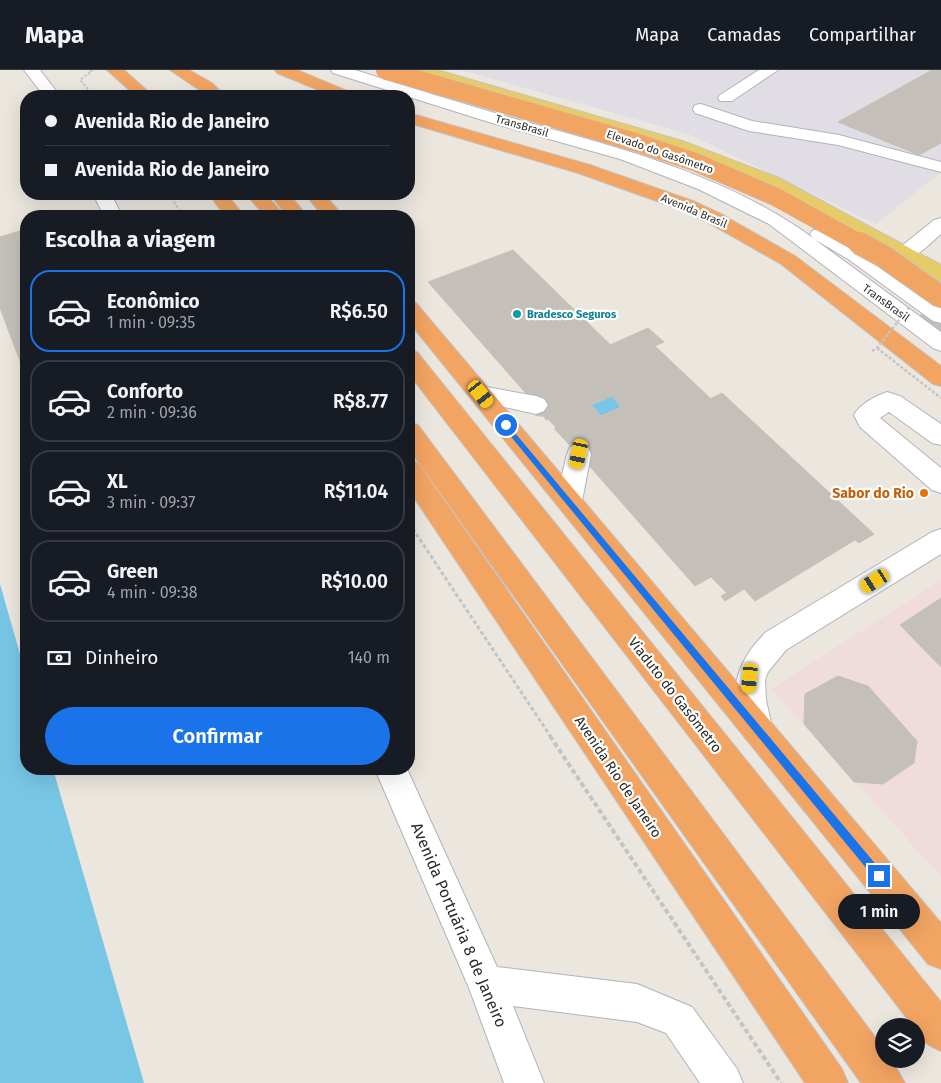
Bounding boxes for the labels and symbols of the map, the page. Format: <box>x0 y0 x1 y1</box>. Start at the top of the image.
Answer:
street label: TransBrasil <box>494 112 550 140</box>
street label: Elevado do Gasômetro <box>605 128 715 176</box>
street label: Avenida Brasil <box>659 191 729 231</box>
street label: TransBrasil <box>860 282 912 324</box>
marker: Bradesco Seguros <box>511 308 523 320</box>
place label: Bradesco Seguros <box>527 308 617 321</box>
car <box>465 378 496 410</box>
route start <box>495 414 517 436</box>
car <box>568 438 589 470</box>
place label: Sabor do Rio <box>832 485 914 502</box>
marker: Sabor do Rio <box>918 487 930 499</box>
car <box>858 567 891 595</box>
street label: Viaduto do Gasômetro <box>625 634 725 756</box>
car <box>741 662 758 694</box>
street label: Avenida Rio de Janeiro <box>571 713 665 841</box>
street label: Avenida Portuária 8 de Janeiro <box>407 820 511 1030</box>
route end <box>868 865 890 887</box>
callout: 1 min <box>838 894 920 928</box>

